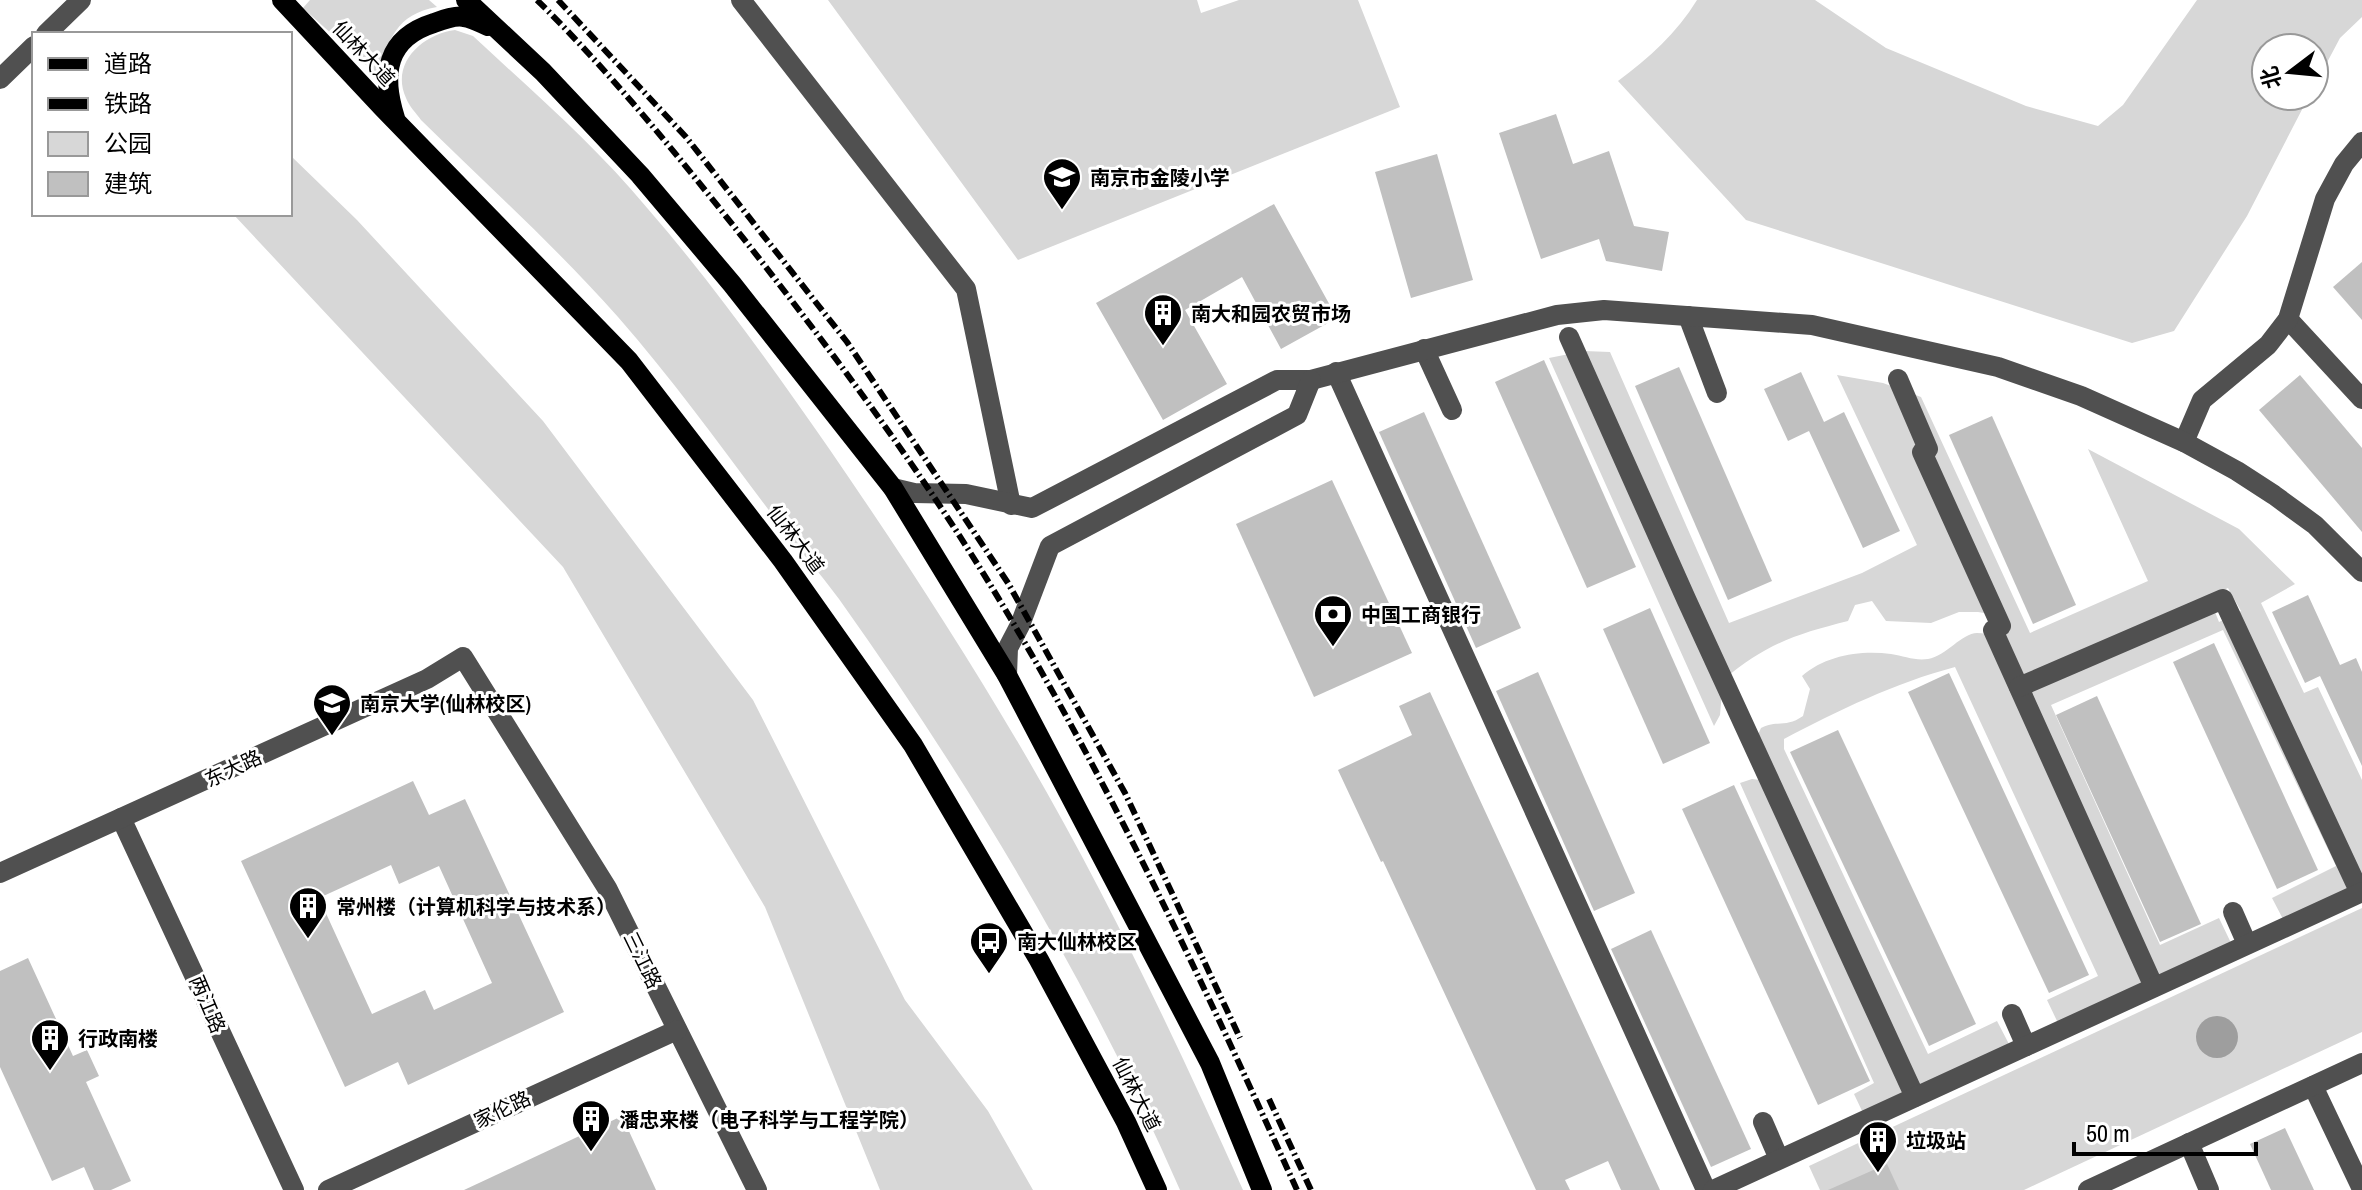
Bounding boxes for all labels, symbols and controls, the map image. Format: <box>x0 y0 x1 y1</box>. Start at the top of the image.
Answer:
street label: 仙林大道 <box>327 15 401 91</box>
legend <box>32 32 292 216</box>
north arrow <box>2250 32 2330 112</box>
text: 道路 <box>104 47 152 79</box>
text: 北 <box>2253 63 2288 92</box>
text: 铁路 <box>104 87 152 119</box>
text: 公园 <box>104 127 152 159</box>
school or university icon: 南京市金陵小学 <box>1041 156 1083 211</box>
place label: 南京市金陵小学 <box>1090 164 1230 191</box>
text: 建筑 <box>104 167 152 199</box>
building icon: 南大和园农贸市场 <box>1142 292 1184 347</box>
place label: 南大和园农贸市场 <box>1191 300 1351 327</box>
street label: 仙林大道 <box>761 499 831 579</box>
bank icon: 中国工商银行 <box>1312 593 1354 648</box>
place label: 中国工商银行 <box>1361 601 1481 628</box>
school or university icon: 南京大学(仙林校区) <box>311 682 353 737</box>
place label: 南京大学(仙林校区) <box>360 690 531 717</box>
street label: 东大路 <box>200 743 266 793</box>
building icon: 常州楼（计算机科学与技术系） <box>287 885 329 940</box>
place label: 常州楼（计算机科学与技术系） <box>336 893 616 920</box>
bus stop icon: 南大仙林校区 <box>968 920 1010 975</box>
street label: 三江路 <box>618 927 668 993</box>
place label: 南大仙林校区 <box>1017 928 1137 955</box>
street label: 两江路 <box>184 971 232 1037</box>
building icon: 行政南楼 <box>29 1017 71 1072</box>
place label: 行政南楼 <box>78 1025 158 1052</box>
street label: 仙林大道 <box>1107 1052 1167 1136</box>
street label: 家伦路 <box>469 1084 535 1134</box>
building icon: 潘忠来楼（电子科学与工程学院） <box>570 1098 612 1153</box>
place label: 潘忠来楼（电子科学与工程学院） <box>619 1106 919 1133</box>
scale bar <box>2074 1106 2256 1156</box>
text: 50 m <box>2086 1117 2130 1149</box>
building icon: 垃圾站 <box>1857 1119 1899 1174</box>
place label: 垃圾站 <box>1906 1127 1966 1154</box>

